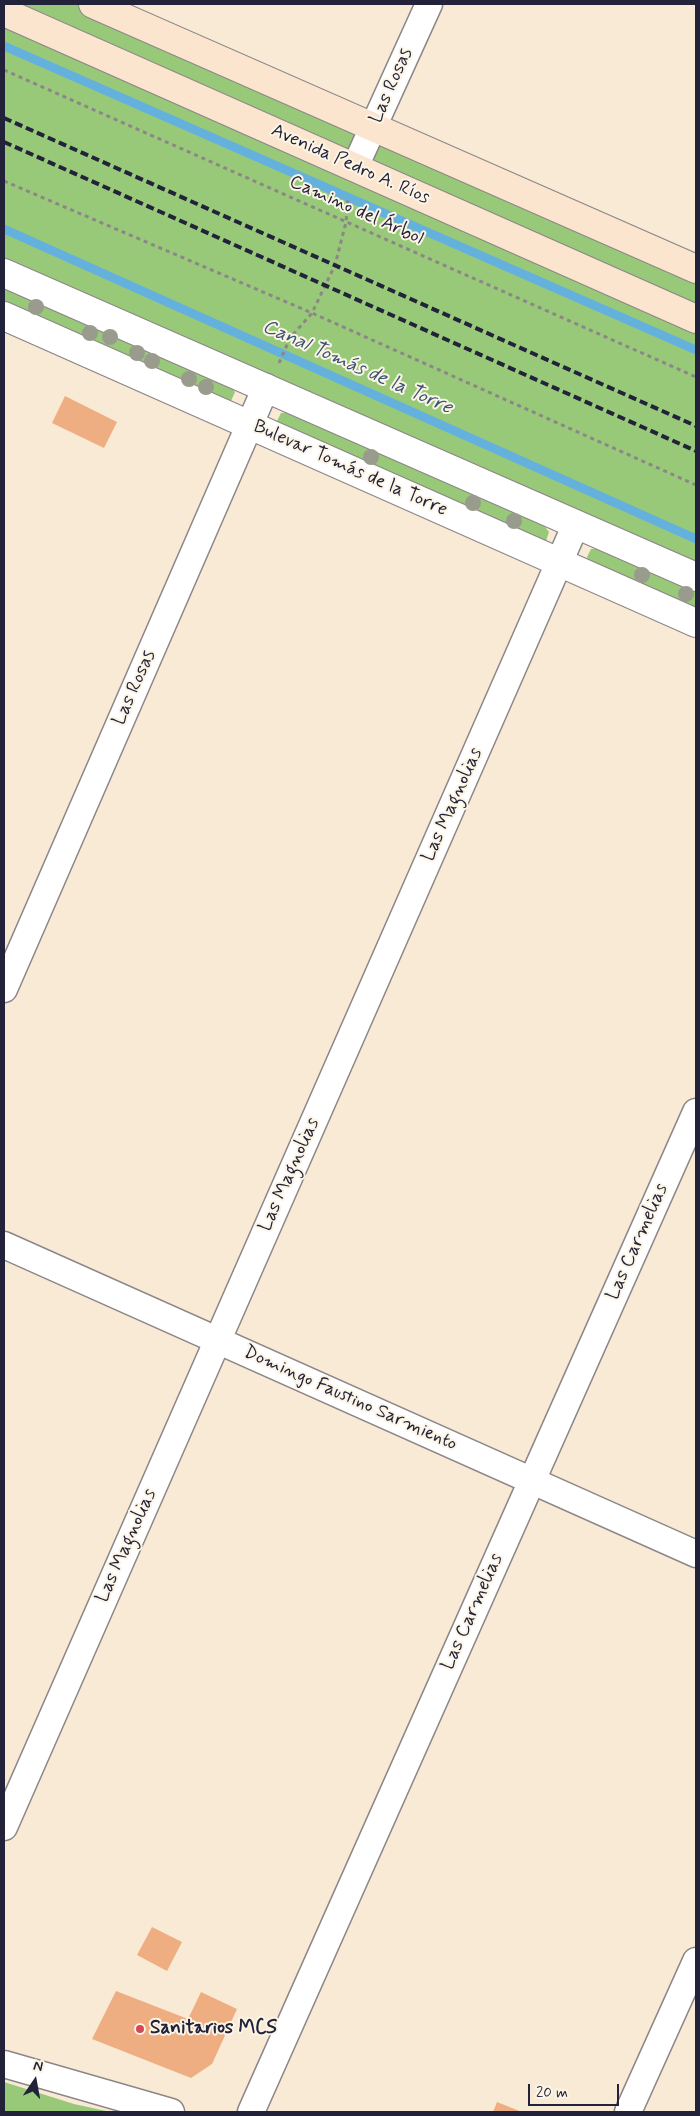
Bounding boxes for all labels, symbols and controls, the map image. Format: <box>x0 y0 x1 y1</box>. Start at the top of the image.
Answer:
street label: Las Rosas <box>365 45 419 127</box>
street label: Avenida Pedro A. Ríos <box>267 120 433 210</box>
street label: Camino del Árbol <box>286 171 426 251</box>
water label: Canal Tomás de la Torre <box>258 315 456 421</box>
street label: Bulevar Tomás de la Torre <box>249 416 451 522</box>
street label: Las Rosas <box>108 647 162 729</box>
street label: Las Magnolias <box>418 745 488 865</box>
street label: Las Magnolias <box>255 1115 325 1235</box>
street label: Las Carmelias <box>602 1180 674 1304</box>
street label: Domingo Faustino Sarmiento <box>240 1342 460 1456</box>
street label: Las Magnolias <box>92 1486 162 1606</box>
street label: Las Carmelias <box>437 1550 509 1674</box>
place label: Sanitarios MCS <box>150 2018 277 2040</box>
marker: Sanitarios MCS <box>134 2023 146 2035</box>
north arrow <box>10 2056 60 2106</box>
text: N <box>32 2057 45 2076</box>
scale bar <box>530 2074 621 2106</box>
text: 20 m <box>536 2083 568 2103</box>

